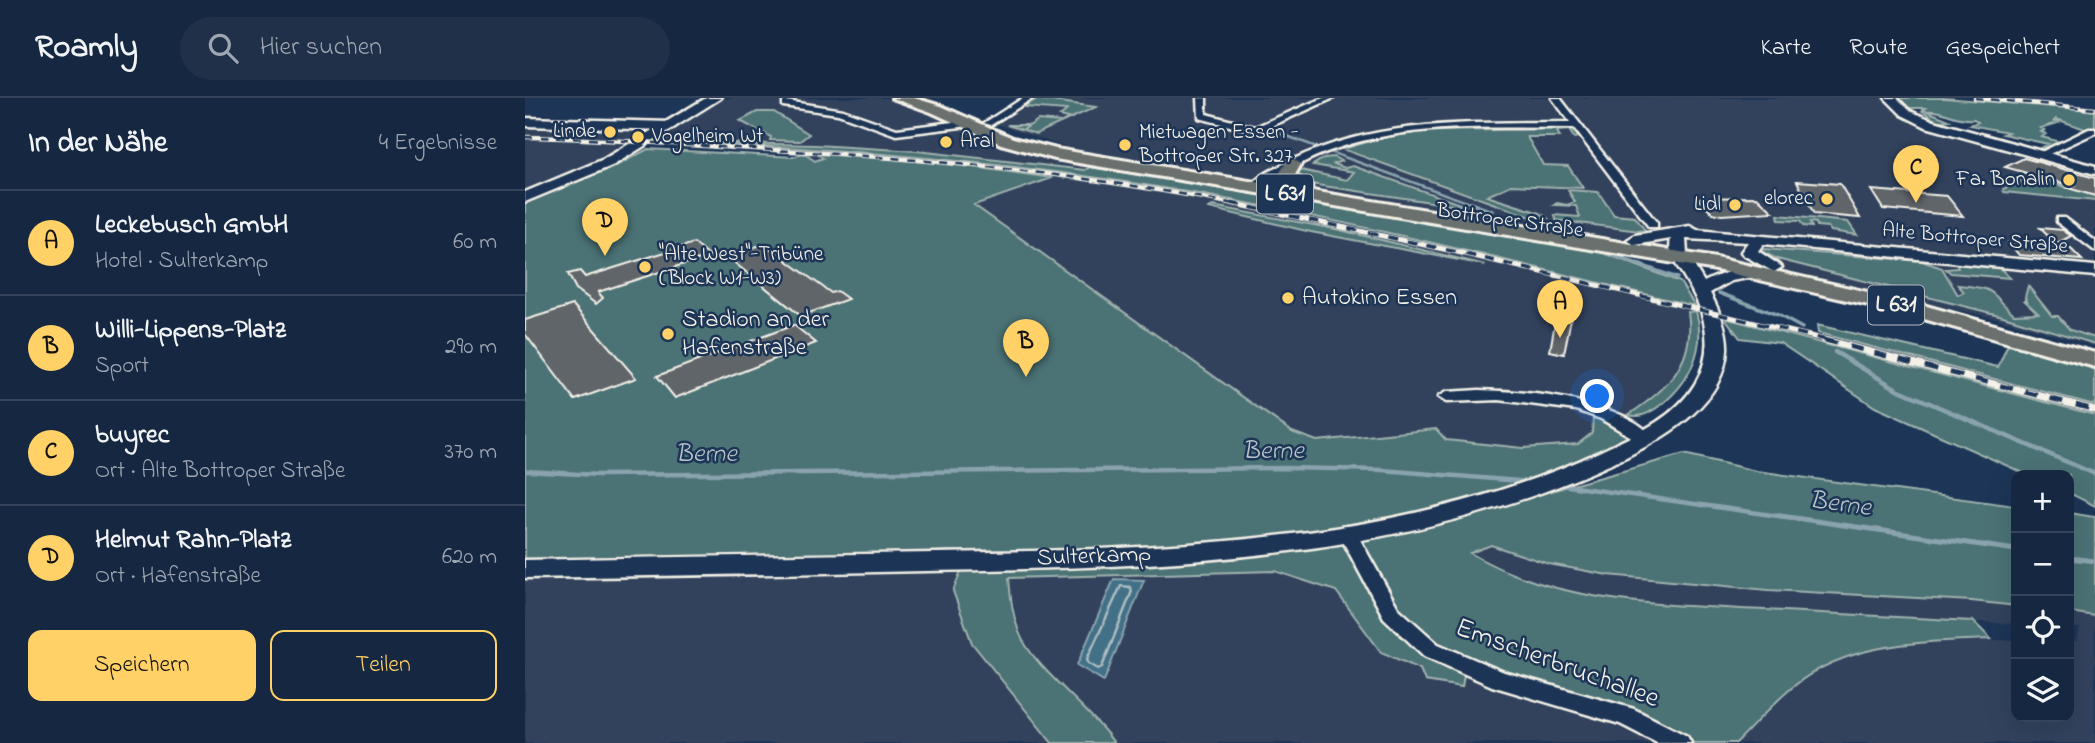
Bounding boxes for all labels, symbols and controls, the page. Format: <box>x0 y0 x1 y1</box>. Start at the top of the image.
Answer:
search box <box>180 17 670 80</box>
text: Roamly <box>35 24 138 72</box>
icon: search <box>204 29 242 67</box>
text: Hier suchen <box>260 29 382 67</box>
text: Karte <box>1760 31 1811 66</box>
text: Route <box>1849 31 1908 66</box>
text: Gespeichert <box>1946 31 2060 66</box>
place label: Linde <box>553 117 597 147</box>
place label: Mietwagen Essen - Bottroper Str. 327 <box>1138 118 1299 172</box>
text: In der Nähe <box>28 122 168 166</box>
place label: Vogelheim Wt <box>651 122 763 154</box>
marker: Linde <box>602 124 618 140</box>
text: 4 Ergebnisse <box>379 127 497 160</box>
place label: Aral <box>960 127 994 157</box>
marker: Vogelheim Wt <box>630 129 646 145</box>
marker: Aral <box>938 134 954 150</box>
marker: Mietwagen Essen - Bottroper Str. 327 <box>1117 137 1133 153</box>
pin: C <box>1893 145 1939 203</box>
place label: Fa. Bonalin <box>1955 165 2055 195</box>
marker: Fa. Bonalin <box>2061 172 2077 188</box>
road number: L 631 <box>1257 174 1313 214</box>
place label: elorec <box>1764 184 1814 214</box>
place label: Lidl <box>1694 190 1721 220</box>
marker: elorec <box>1819 191 1835 207</box>
street label: Bottroper Straße <box>1434 196 1586 246</box>
marker: Lidl <box>1727 197 1743 213</box>
pin: D <box>582 198 628 256</box>
text: Leckebusch GmbH <box>95 207 288 245</box>
street label: Alte Bottroper Straße <box>1881 216 2070 262</box>
text: A <box>44 226 58 259</box>
text: 60 m <box>453 226 497 259</box>
place label: "Alte West"-Tribüne (Block W1-W3) <box>659 240 824 294</box>
text: Hotel · Sulterkamp <box>95 245 268 278</box>
marker: "Alte West"-Tribüne (Block W1-W3) <box>637 259 653 275</box>
pin: A <box>1537 280 1583 338</box>
place label: Autokino Essen <box>1302 281 1457 316</box>
road number: L 631 <box>1868 286 1924 325</box>
marker: Autokino Essen <box>1280 290 1296 306</box>
place label: Stadion an der Hafenstraße <box>682 303 830 366</box>
text: Willi-Lippens-Platz <box>95 312 286 350</box>
pin: B <box>1003 319 1049 377</box>
marker: Stadion an der Hafenstraße <box>660 326 676 342</box>
text: B <box>43 331 59 364</box>
text: 290 m <box>445 331 497 364</box>
text: Sport <box>95 350 149 383</box>
your location <box>1580 379 1614 413</box>
text: buyrec <box>95 417 169 455</box>
water label: Berne <box>1242 433 1305 471</box>
text: C <box>45 436 57 469</box>
text: 370 m <box>444 436 497 469</box>
water label: Berne <box>675 436 738 474</box>
text: Ort · Alte Bottroper Straße <box>95 455 345 488</box>
map controls <box>2011 470 2074 722</box>
button: + <box>2011 470 2074 533</box>
water label: Berne <box>1807 482 1875 528</box>
text: Helmut Rahn-Platz <box>95 522 291 560</box>
button: − <box>2011 533 2074 596</box>
street label: Sulterkamp <box>1036 538 1152 576</box>
text: D <box>43 541 59 574</box>
text: 620 m <box>442 541 497 574</box>
text: Ort · Hafenstraße <box>95 560 261 593</box>
button: locate <box>2011 596 2074 659</box>
street label: Emscherbruchallee <box>1449 608 1665 720</box>
button: Speichern <box>28 630 256 701</box>
button: Teilen <box>270 630 497 701</box>
button: layers <box>2011 659 2074 722</box>

